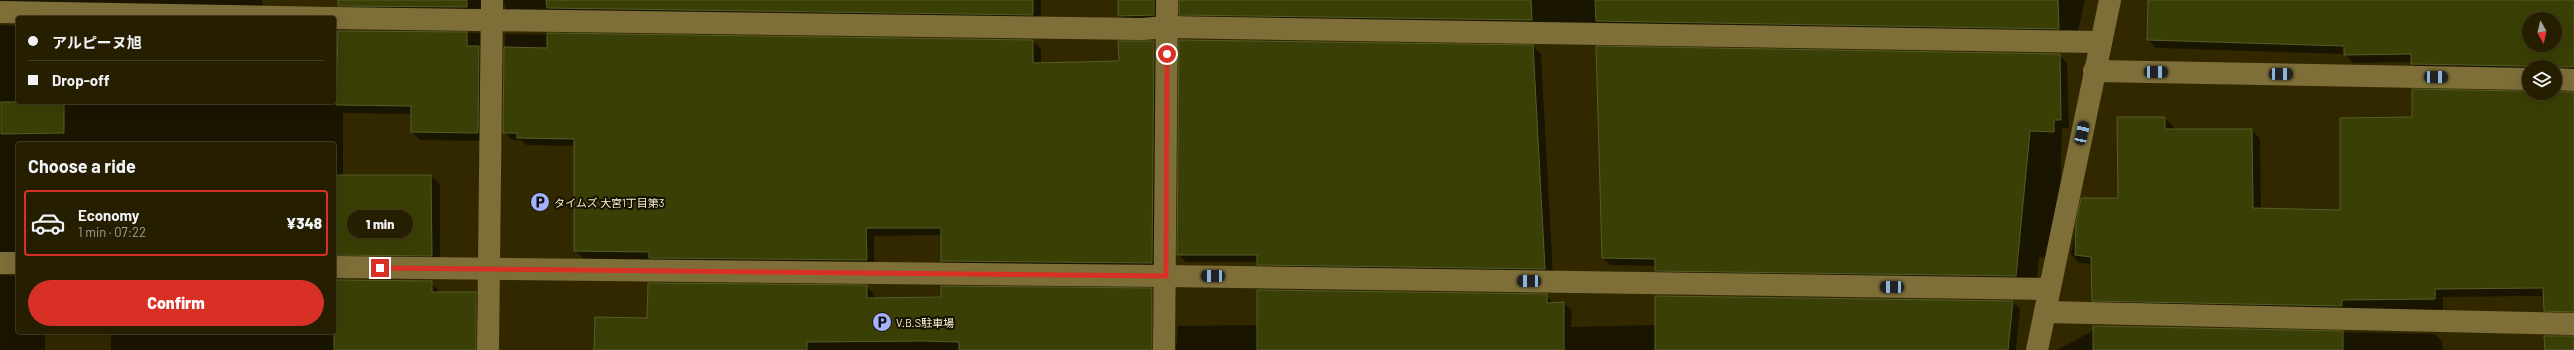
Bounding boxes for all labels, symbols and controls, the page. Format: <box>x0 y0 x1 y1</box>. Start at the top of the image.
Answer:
north arrow <box>2522 12 2562 52</box>
map controls <box>2522 12 2562 100</box>
text: アルピーヌ旭 <box>52 33 142 51</box>
route start <box>1158 45 1176 63</box>
button: layers <box>2522 60 2562 100</box>
car <box>2144 66 2168 78</box>
car <box>2269 68 2293 80</box>
text: Drop-off <box>52 71 110 89</box>
car <box>2424 71 2448 83</box>
car <box>2074 120 2090 146</box>
text: Choose a ride <box>28 155 136 177</box>
parking icon: タイムズ 大宮1丁目第3 <box>529 191 551 213</box>
place label: タイムズ 大宮1丁目第3 <box>554 196 665 209</box>
icon: car <box>30 205 66 241</box>
text: Economy <box>78 206 139 224</box>
callout: 1 min <box>347 210 413 238</box>
text: ¥348 <box>286 214 322 232</box>
text: 1 min <box>366 216 394 232</box>
text: 1 min · 07:22 <box>78 224 146 240</box>
route end <box>371 259 389 277</box>
car <box>1201 270 1225 282</box>
car <box>1517 275 1541 287</box>
button: Confirm <box>28 280 324 326</box>
car <box>1880 281 1904 293</box>
parking icon: V.B.S駐車場 <box>871 311 893 333</box>
place label: V.B.S駐車場 <box>896 316 954 329</box>

